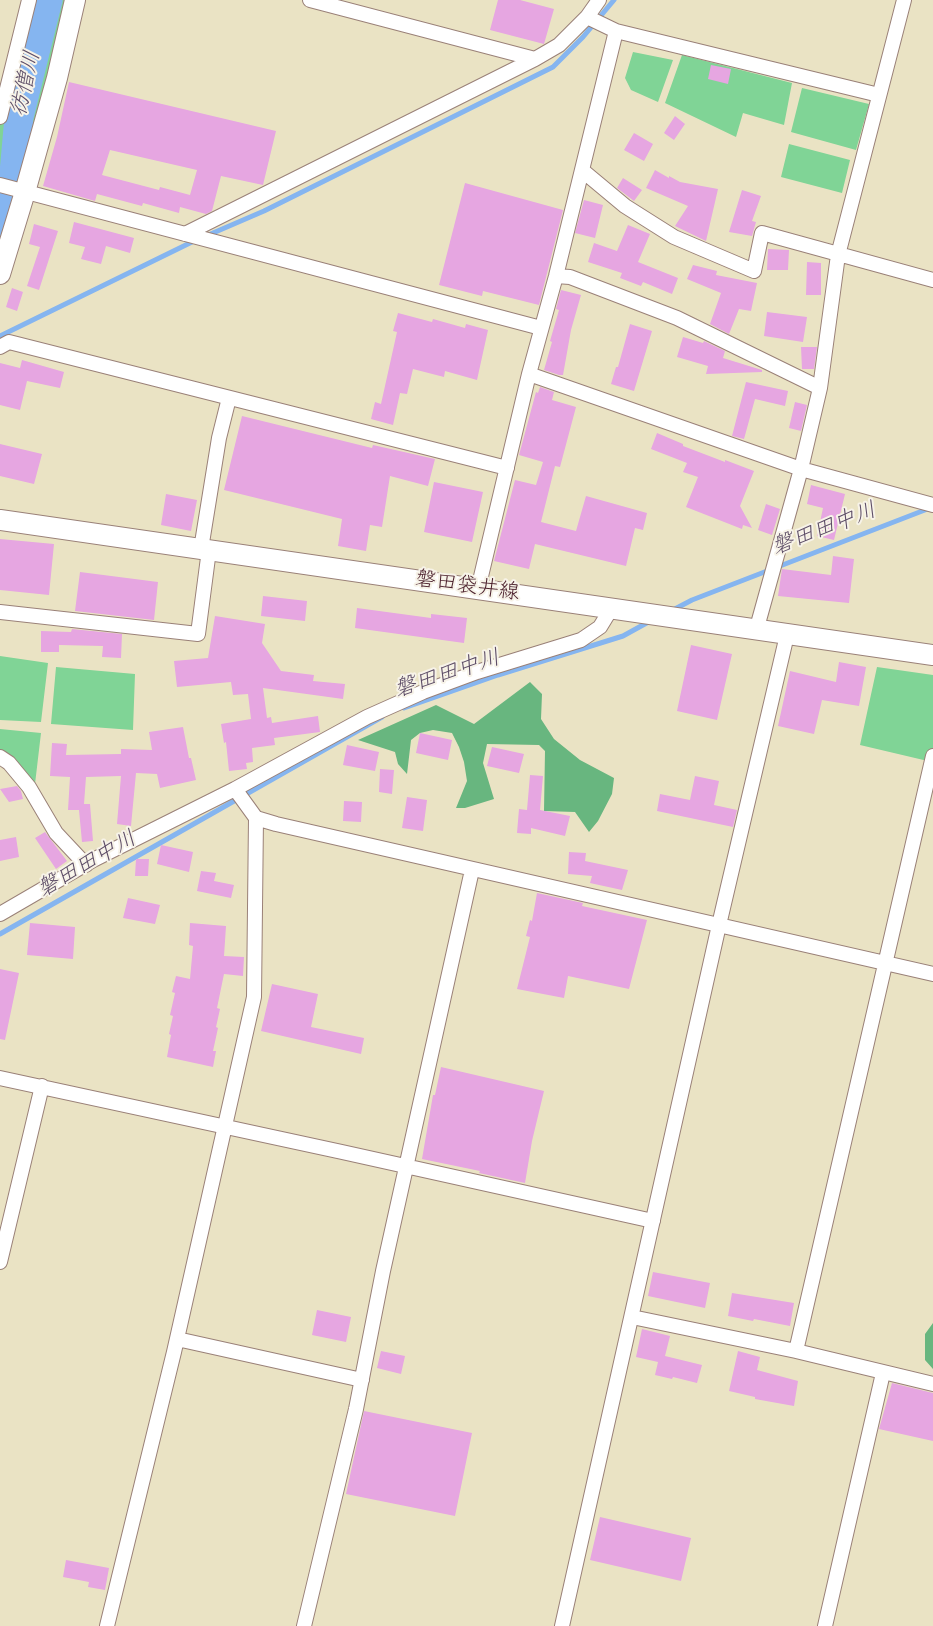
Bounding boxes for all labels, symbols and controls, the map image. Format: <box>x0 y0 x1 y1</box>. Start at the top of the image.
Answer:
water label: 彷僧川 <box>8 49 48 119</box>
water label: 磐田田中川 <box>769 499 881 563</box>
street label: 磐田袋井線 <box>413 568 521 608</box>
water label: 磐田田中川 <box>392 646 504 706</box>
water label: 磐田田中川 <box>34 827 142 905</box>

